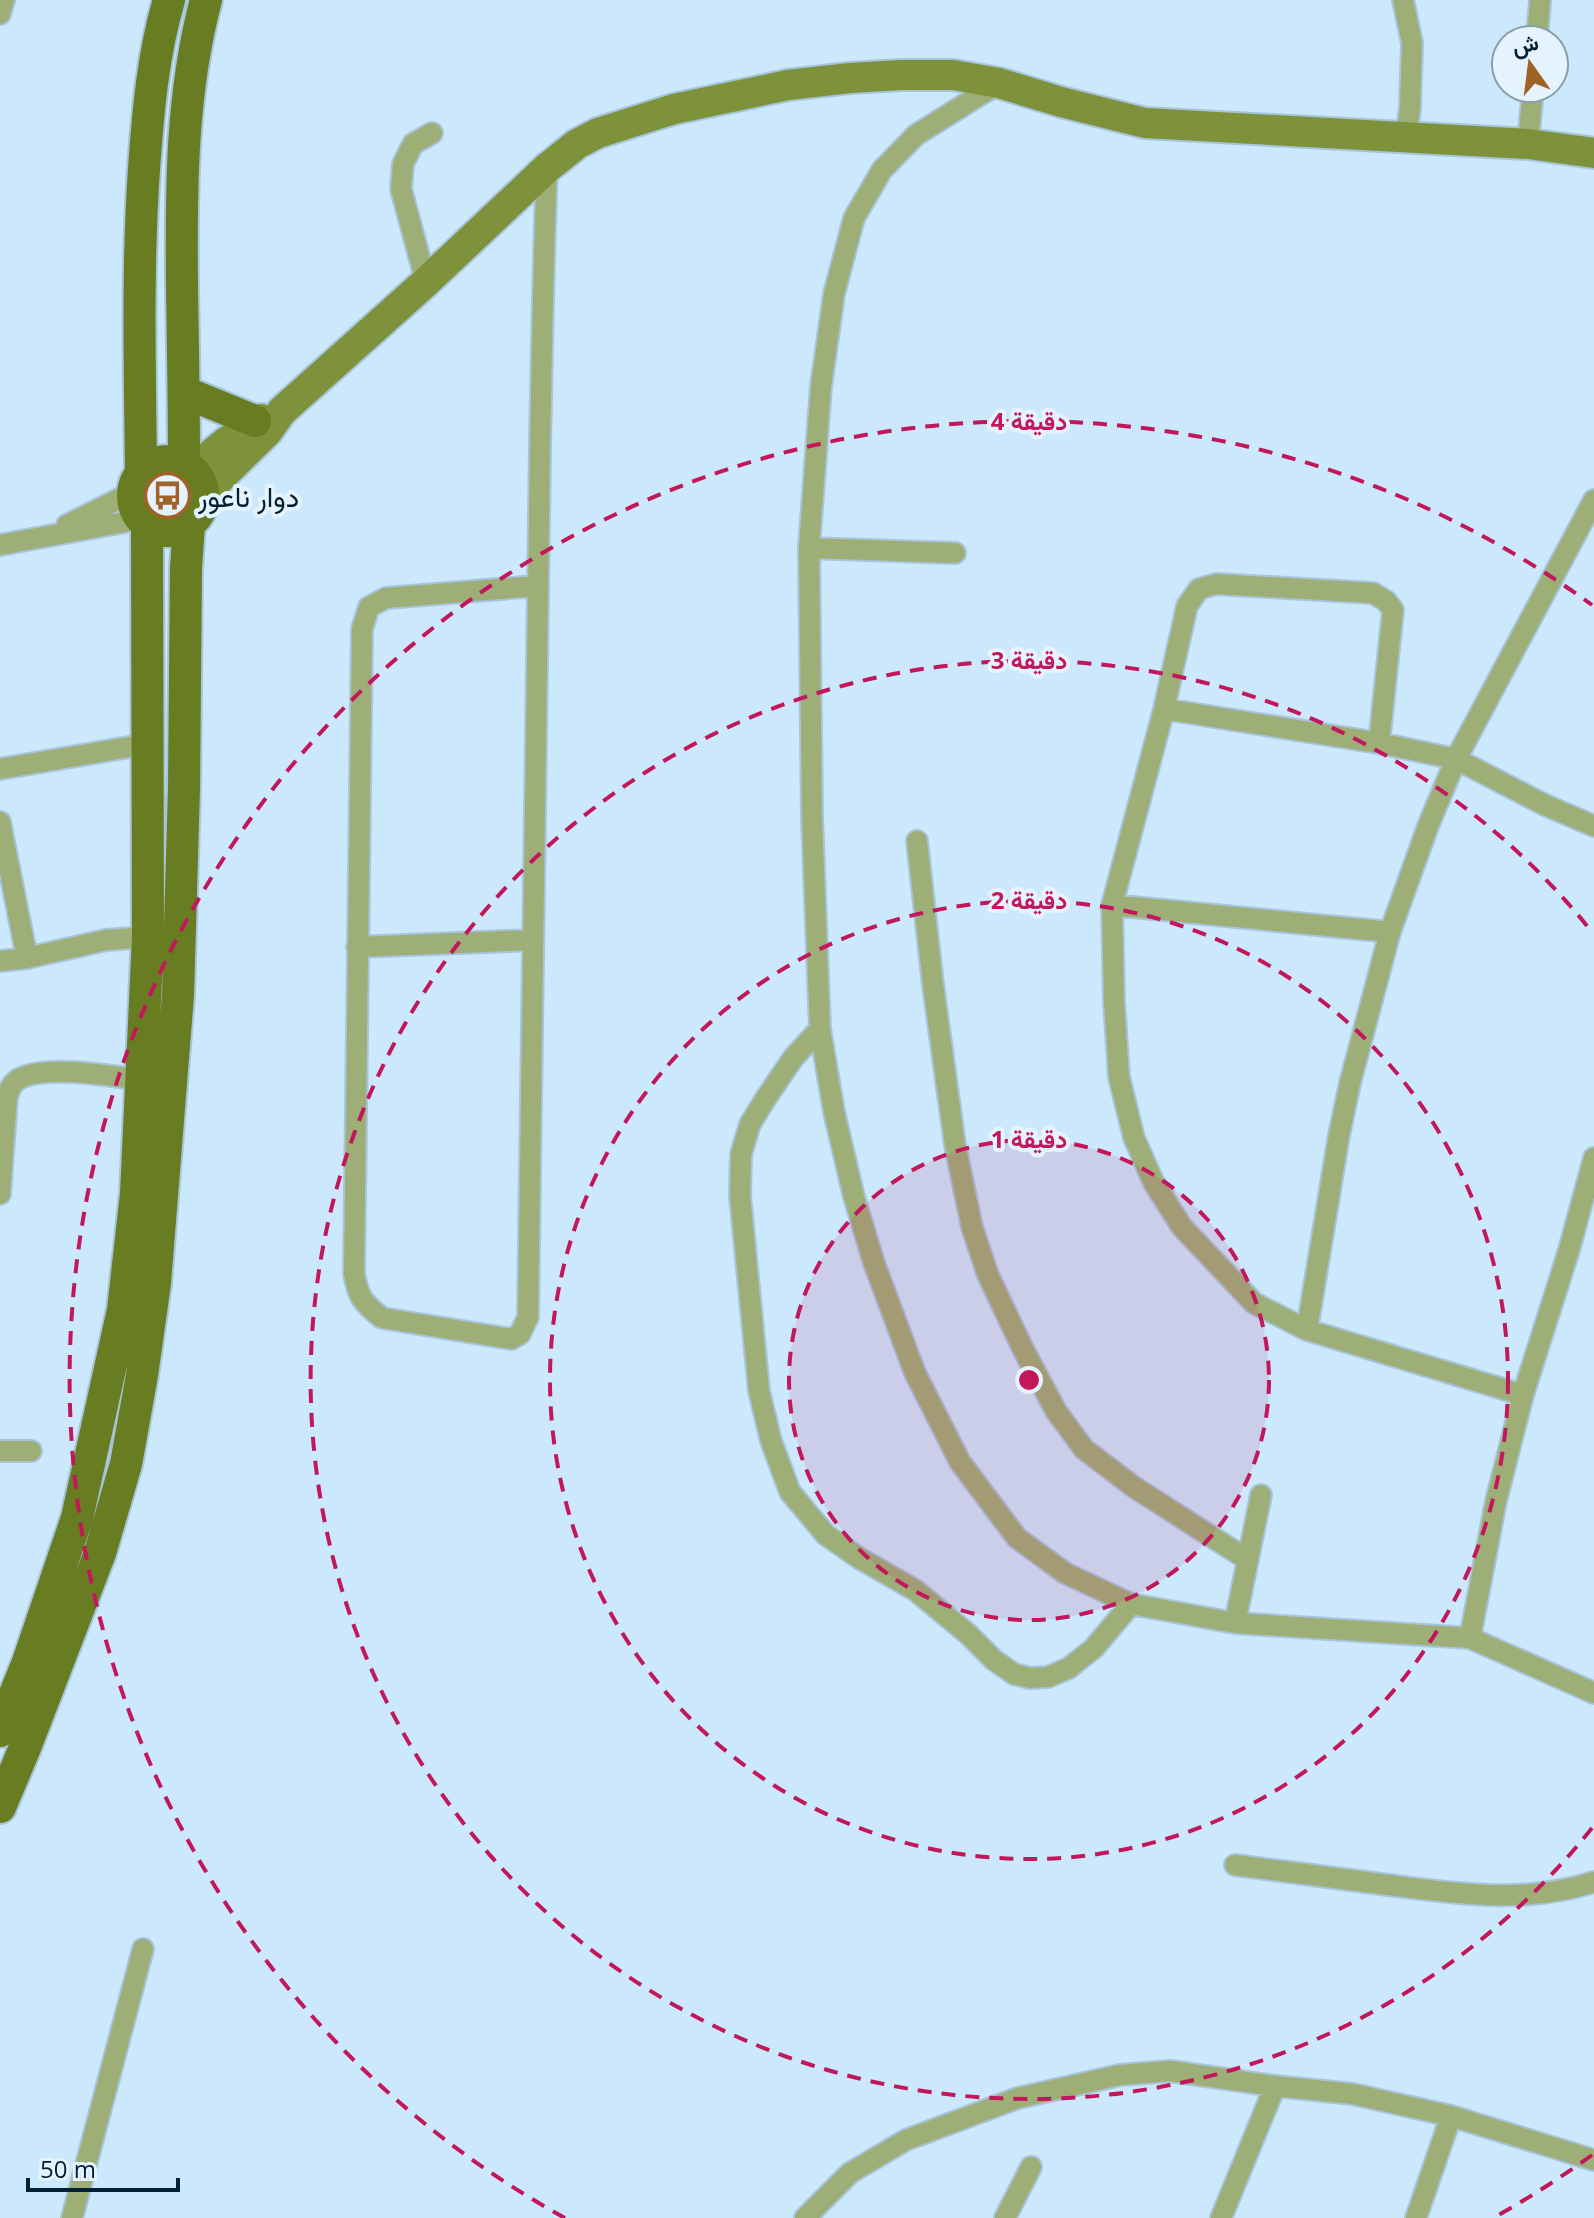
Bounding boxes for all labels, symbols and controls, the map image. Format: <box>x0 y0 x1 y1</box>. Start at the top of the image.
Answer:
north arrow <box>1490 24 1570 104</box>
text: ش <box>1508 26 1541 61</box>
text: 4 دقيقة <box>991 404 1067 437</box>
bus stop icon: دوار ناعور <box>143 472 191 520</box>
place label: دوار ناعور <box>197 477 299 515</box>
text: 3 دقيقة <box>991 643 1067 676</box>
text: 2 دقيقة <box>991 883 1067 916</box>
text: 1 دقيقة <box>991 1122 1067 1155</box>
centre of rings <box>1015 1366 1043 1394</box>
scale bar <box>28 2142 178 2192</box>
text: 50 m <box>40 2152 96 2185</box>

